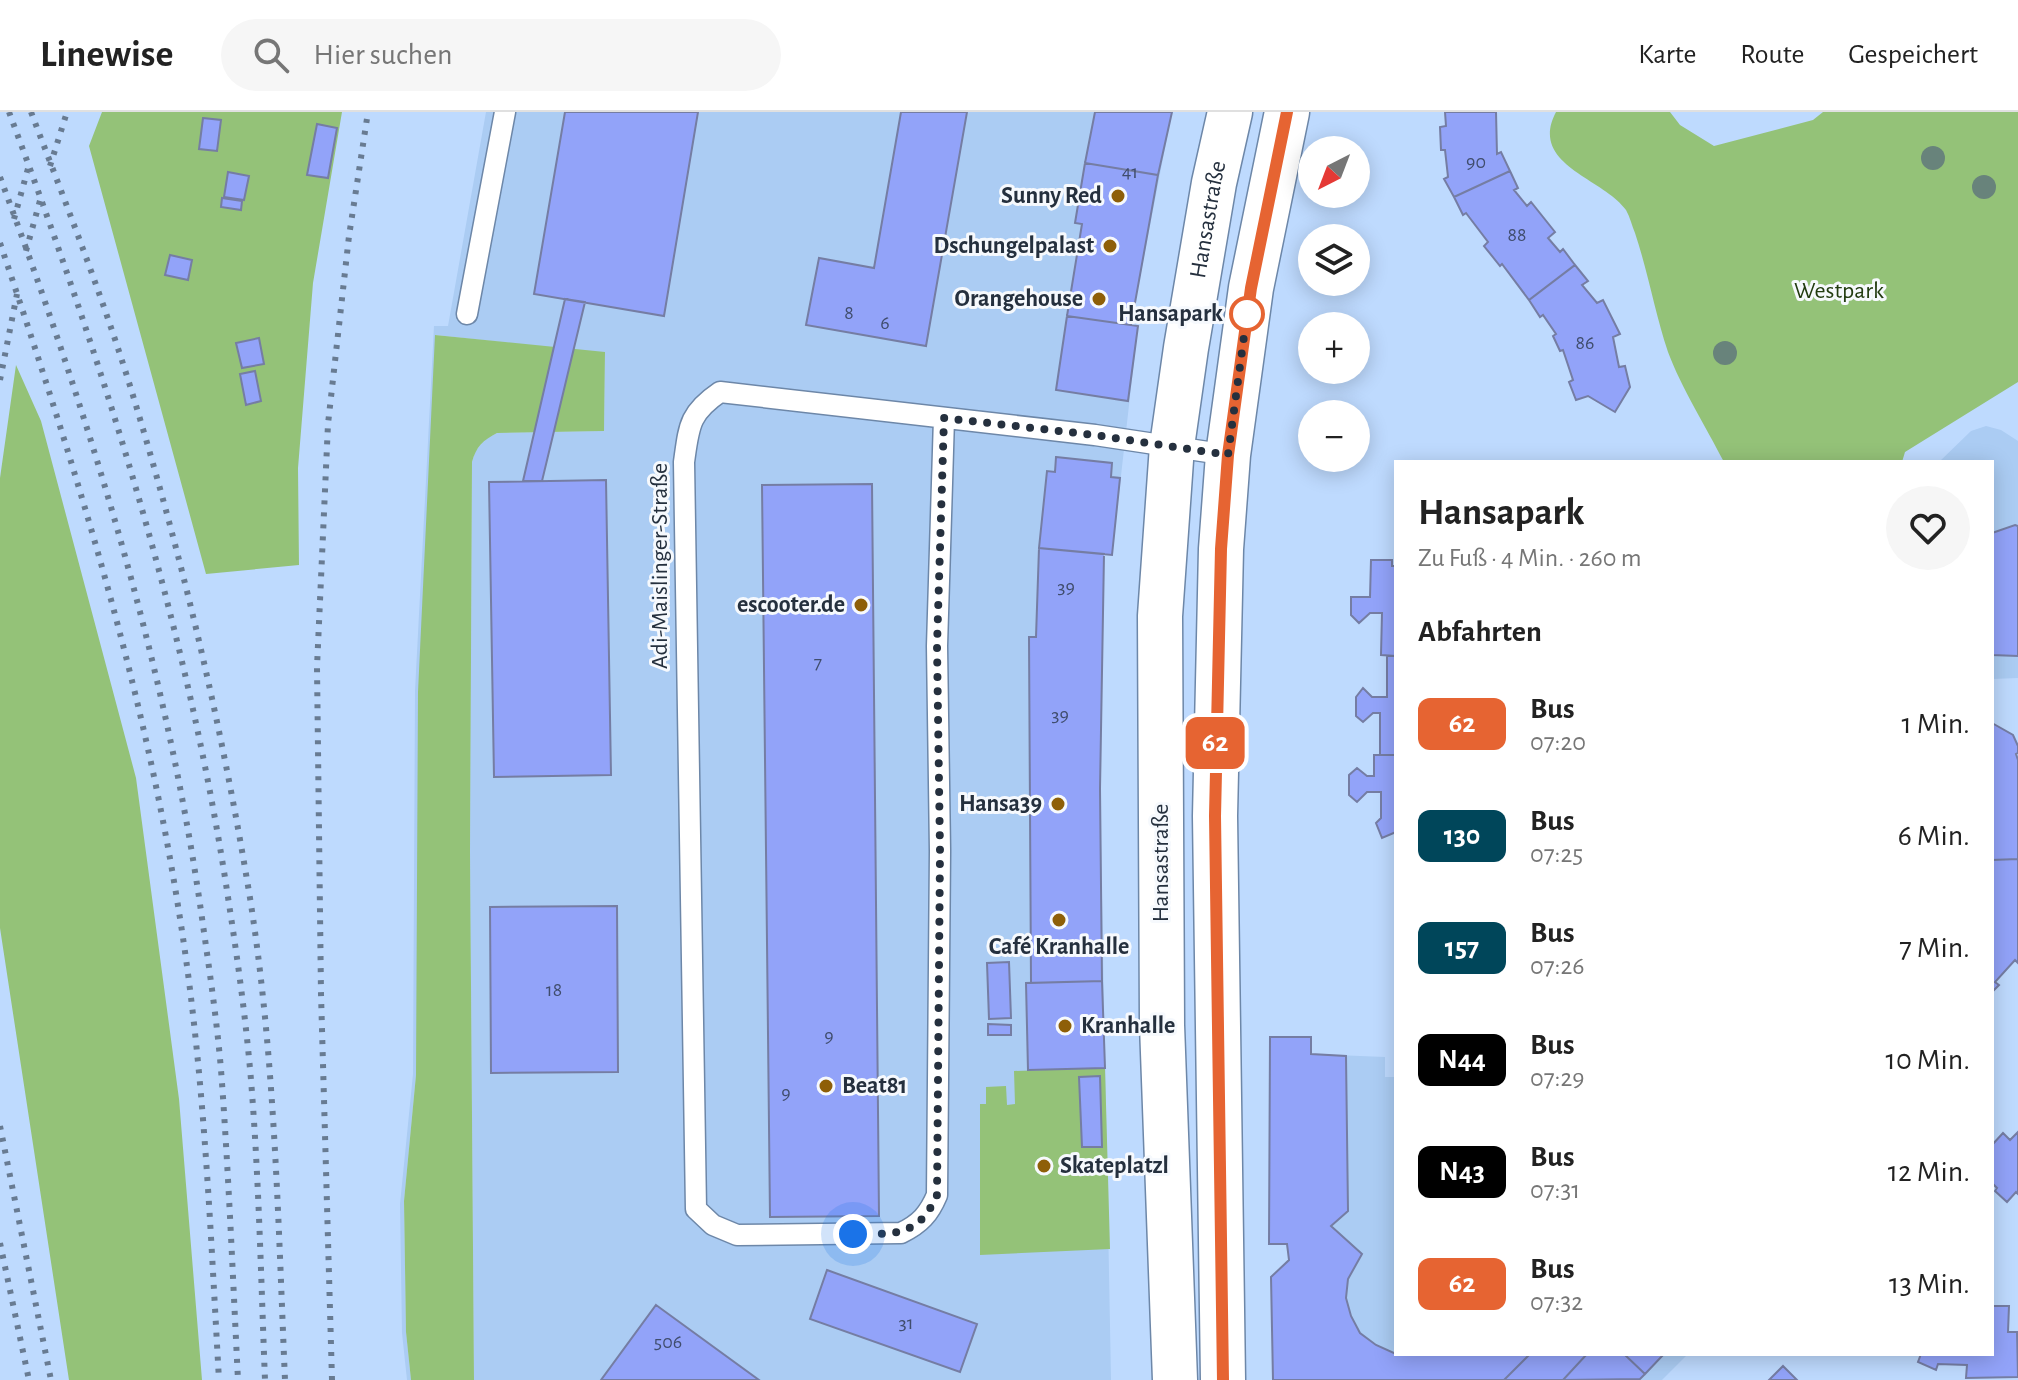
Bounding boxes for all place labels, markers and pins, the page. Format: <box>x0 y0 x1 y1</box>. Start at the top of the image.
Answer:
place label: Sunny Red <box>1001 184 1102 208</box>
marker: Sunny Red <box>1109 187 1127 205</box>
place label: Dschungelpalast <box>934 234 1094 258</box>
marker: Dschungelpalast <box>1101 237 1119 255</box>
place label: Orangehouse <box>955 287 1083 311</box>
marker: Orangehouse <box>1090 290 1108 308</box>
marker: Hansapark <box>1230 297 1264 331</box>
place label: Hansapark <box>1118 302 1223 326</box>
place label: escooter.de <box>737 593 845 617</box>
marker: escooter.de <box>852 596 870 614</box>
place label: Hansa39 <box>959 792 1042 816</box>
marker: Hansa39 <box>1049 795 1067 813</box>
marker: Café Kranhalle <box>1050 911 1068 929</box>
place label: Café Kranhalle <box>989 935 1129 959</box>
place label: Kranhalle <box>1081 1014 1175 1038</box>
marker: Kranhalle <box>1056 1017 1074 1035</box>
place label: Beat81 <box>842 1074 907 1098</box>
marker: Beat81 <box>817 1077 835 1095</box>
place label: Skateplatzl <box>1060 1154 1169 1178</box>
marker: Skateplatzl <box>1035 1157 1053 1175</box>

